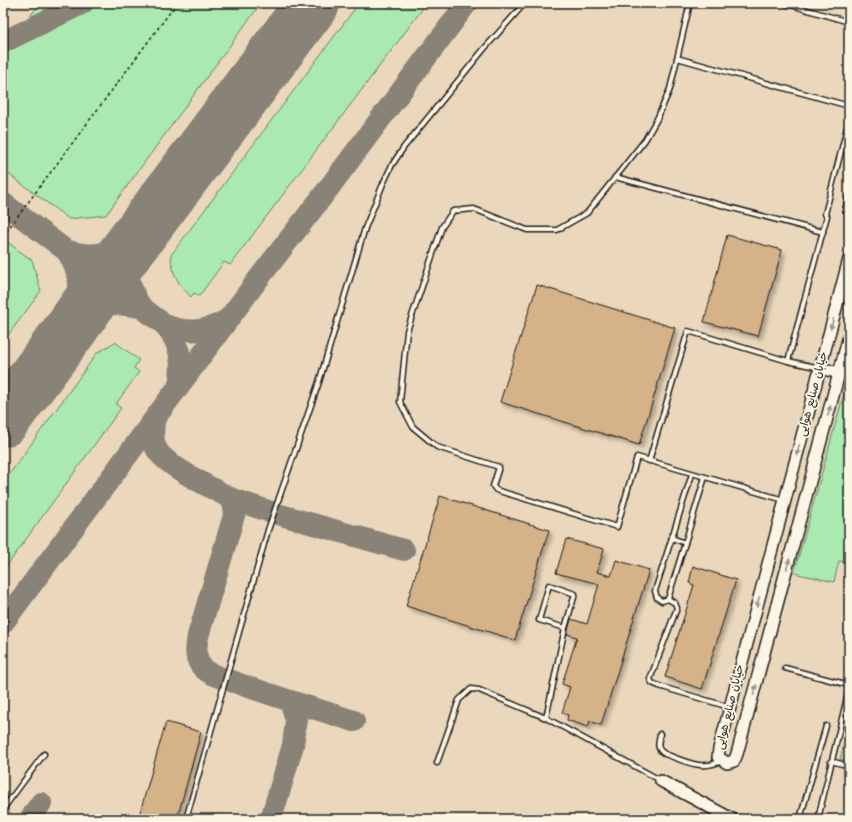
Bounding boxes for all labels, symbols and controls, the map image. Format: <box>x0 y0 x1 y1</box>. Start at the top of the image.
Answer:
one-way arrow <box>829 318 835 330</box>
street label: خیابان صنایع هوایی <box>793 350 833 438</box>
one-way arrow <box>826 405 832 417</box>
one-way arrow <box>795 443 801 456</box>
one-way arrow <box>785 558 791 570</box>
one-way arrow <box>754 596 760 609</box>
street label: خیابان صنایع هوایی <box>711 663 749 751</box>
one-way arrow <box>752 683 758 695</box>

